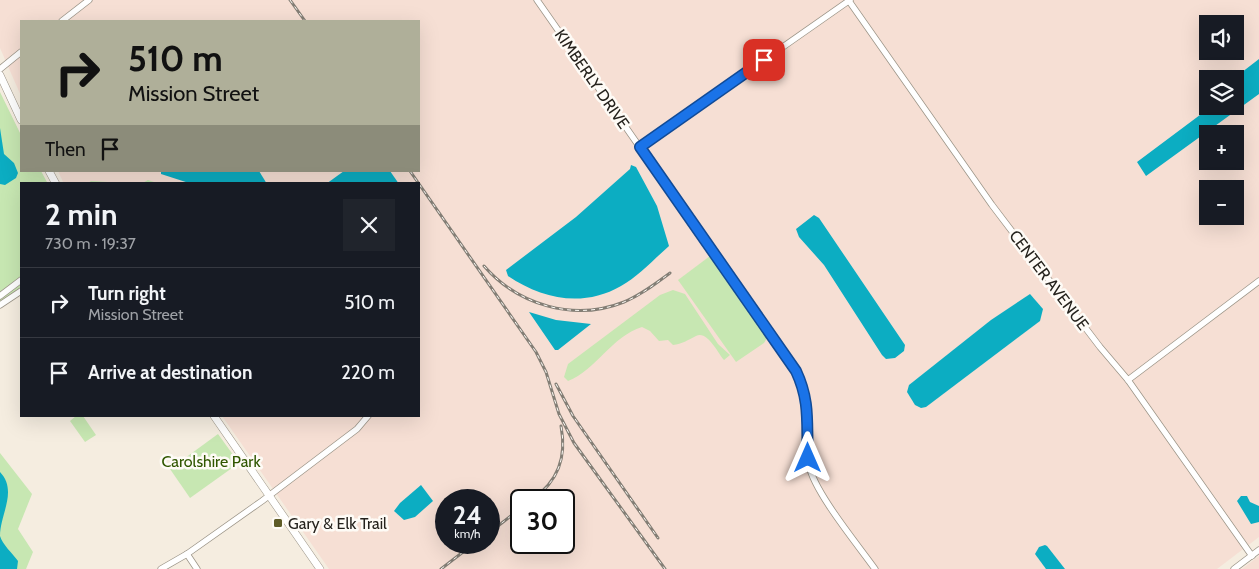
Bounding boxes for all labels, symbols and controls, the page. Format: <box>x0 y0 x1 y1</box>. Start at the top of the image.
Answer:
map controls <box>1199 15 1244 225</box>
button: sound <box>1199 15 1244 60</box>
street label: KIMBERLY DRIVE <box>551 26 633 133</box>
text: 510 m <box>128 37 223 80</box>
pin <box>743 39 785 81</box>
icon: right <box>45 40 110 105</box>
icon: arrive <box>750 46 778 74</box>
button: layers <box>1199 70 1244 115</box>
text: Mission Street <box>128 80 259 107</box>
button: + <box>1199 125 1244 170</box>
icon: arrive <box>96 135 124 163</box>
text: Then <box>45 138 86 161</box>
button: − <box>1199 180 1244 225</box>
text: 2 min <box>45 196 117 233</box>
button: close <box>343 199 395 251</box>
street label: CENTER AVENUE <box>1005 226 1093 334</box>
text: 730 m · 19:37 <box>45 234 136 253</box>
text: Turn right <box>88 282 166 305</box>
icon: right <box>45 289 73 317</box>
text: 510 m <box>344 291 395 314</box>
text: Mission Street <box>88 305 183 324</box>
icon: arrive <box>45 359 73 387</box>
text: Arrive at destination <box>88 361 252 384</box>
text: 220 m <box>341 361 395 384</box>
position arrow <box>781 431 833 483</box>
park label: Carolshire Park <box>161 452 261 471</box>
speed limit sign: 30 <box>510 489 575 554</box>
text: 24 <box>453 500 482 530</box>
place label: Gary & Elk Trail <box>288 514 387 533</box>
marker: Gary & Elk Trail <box>272 517 284 529</box>
text: km/h <box>454 526 481 541</box>

